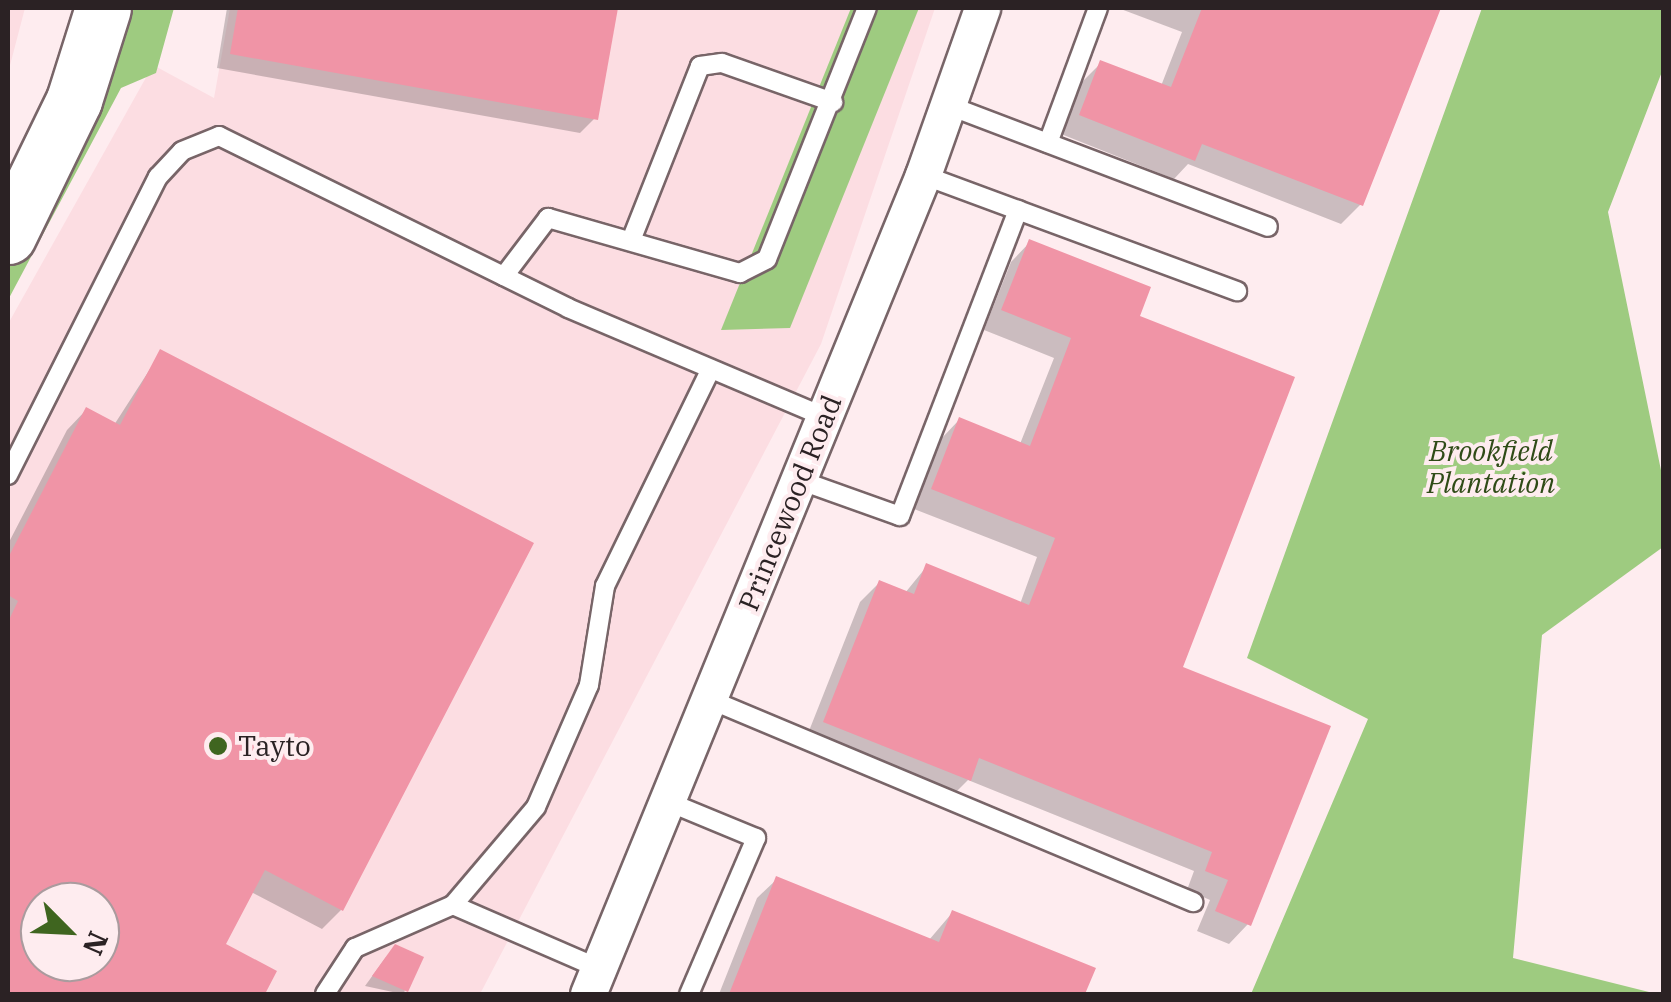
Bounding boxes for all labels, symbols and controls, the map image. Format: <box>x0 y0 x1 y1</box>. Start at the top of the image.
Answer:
street label: Princewood Road <box>731 390 849 616</box>
park label: Brookfield Plantation <box>1427 434 1555 500</box>
place label: Tayto <box>238 729 311 763</box>
marker: Tayto <box>207 735 229 757</box>
north arrow <box>20 882 120 982</box>
text: N <box>75 926 117 961</box>

